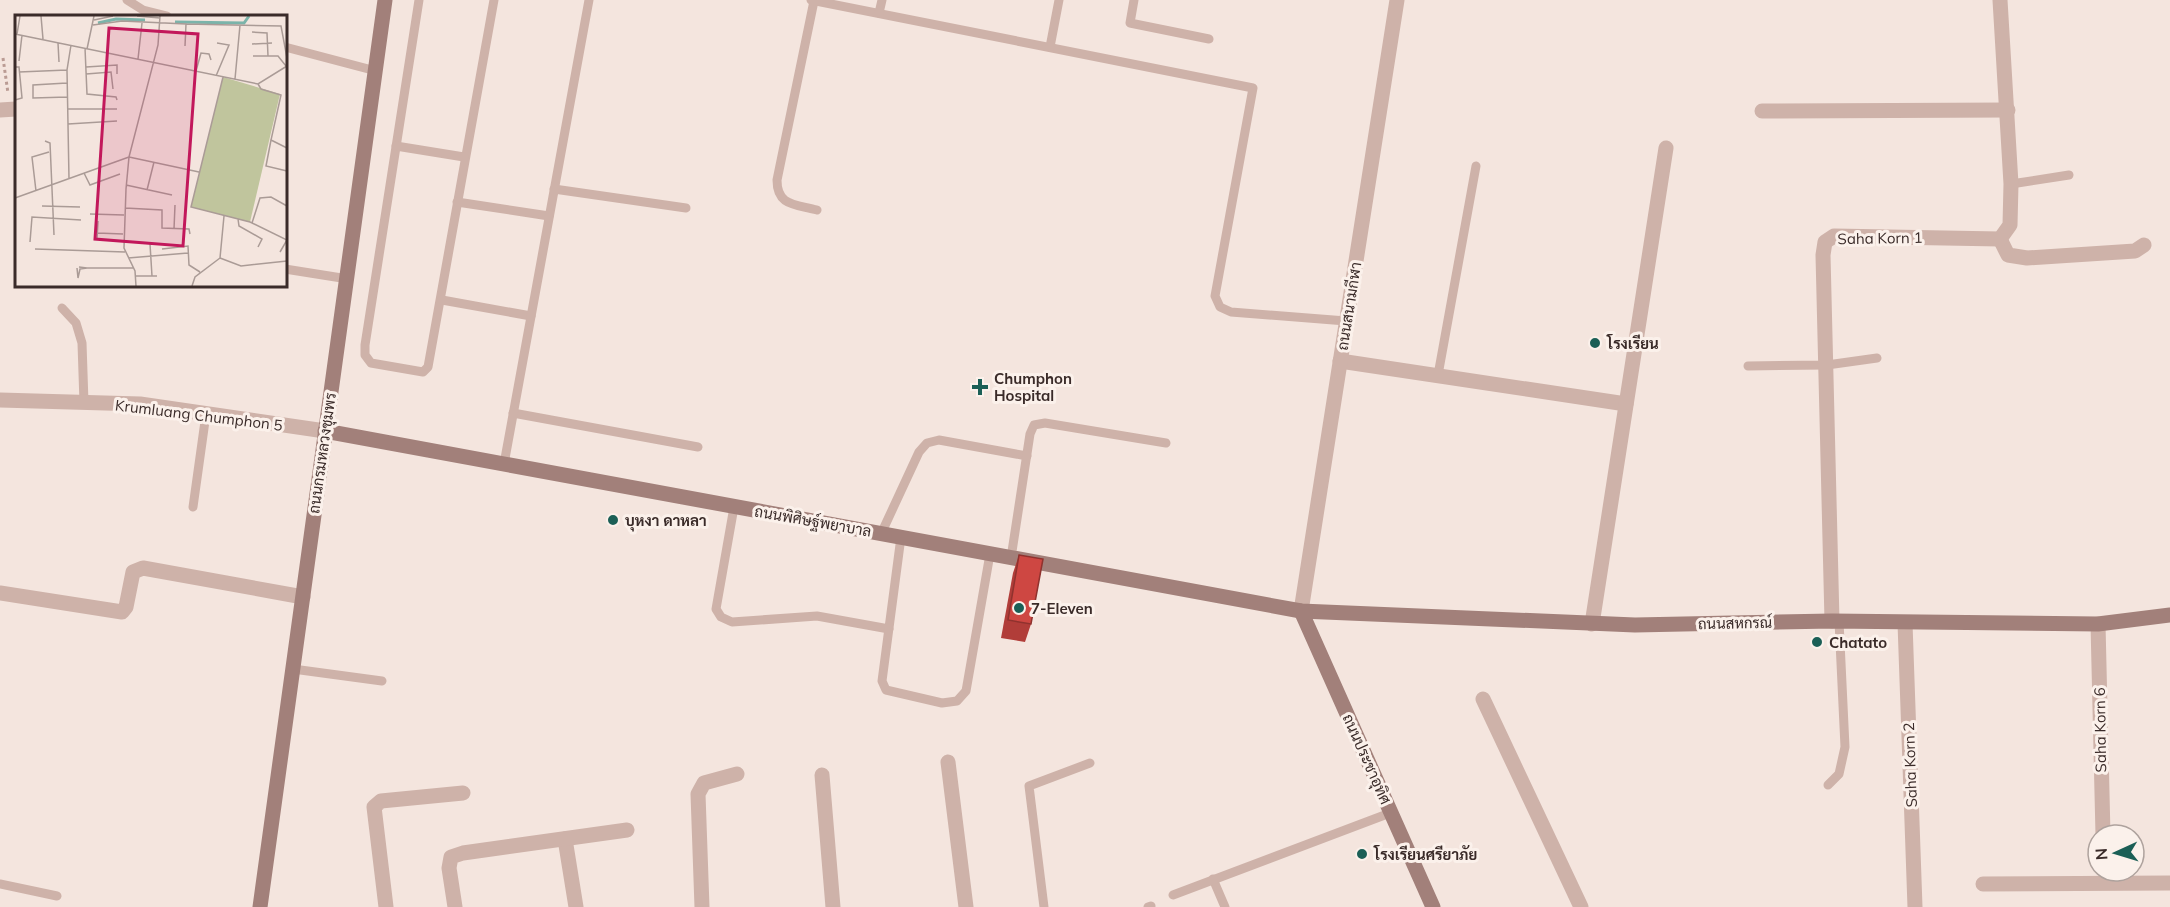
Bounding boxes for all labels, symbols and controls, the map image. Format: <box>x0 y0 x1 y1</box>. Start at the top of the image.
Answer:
inset map <box>15 15 286 286</box>
street label: Saha Korn 1 <box>1837 228 1923 248</box>
street label: ถนนสนามกีฬา <box>1333 260 1365 352</box>
place label: โรงเรียน <box>1606 333 1659 353</box>
marker: โรงเรียน <box>1588 336 1602 350</box>
place label: Chumphon Hospital <box>994 369 1072 405</box>
marker: Chumphon Hospital <box>971 378 989 396</box>
street label: ถนนกรมหลวงชุมพร <box>304 391 342 515</box>
street label: Krumluang Chumphon 5 <box>114 395 284 435</box>
street label: ถนนพิศิษฐ์พยาบาล <box>753 501 873 542</box>
place label: บุหงา ดาหลา <box>625 511 707 532</box>
marker: บุหงา ดาหลา <box>606 513 620 527</box>
place label: 7-Eleven <box>1031 599 1093 618</box>
marker: 7-Eleven <box>1012 601 1026 615</box>
street label: ถนนสหกรณ์ <box>1698 613 1772 633</box>
place label: Chatato <box>1829 633 1887 652</box>
marker: Chatato <box>1810 635 1824 649</box>
street label: Saha Korn 6 <box>2090 687 2110 773</box>
street label: ถนนประชาอุทิศ <box>1337 711 1395 808</box>
street label: Saha Korn 2 <box>1899 722 1921 808</box>
north arrow <box>2086 823 2146 883</box>
place label: โรงเรียนศรียาภัย <box>1373 844 1477 864</box>
marker: โรงเรียนศรียาภัย <box>1355 847 1369 861</box>
text: N <box>2091 847 2111 861</box>

